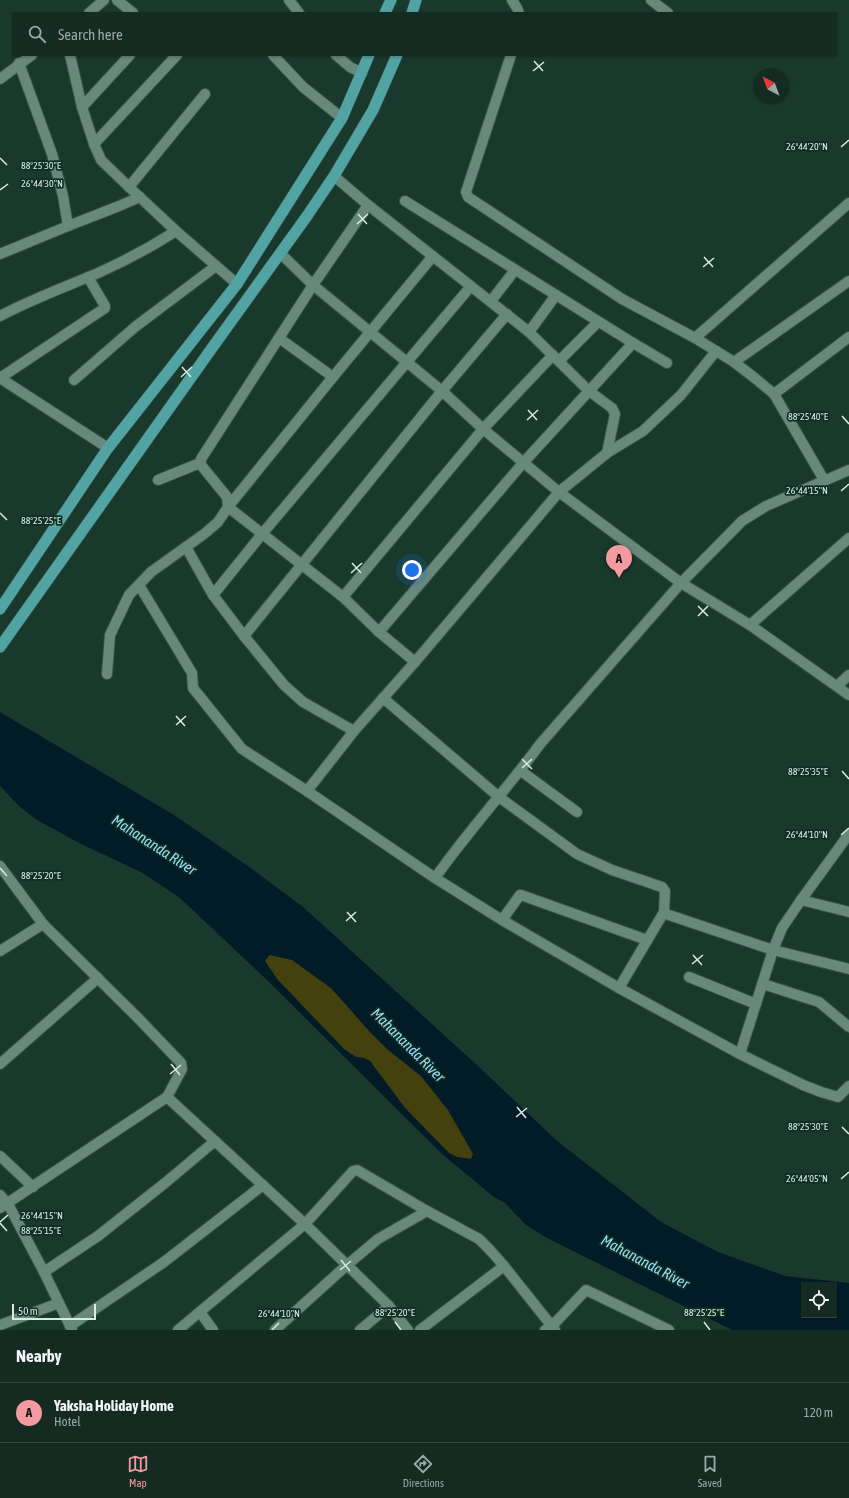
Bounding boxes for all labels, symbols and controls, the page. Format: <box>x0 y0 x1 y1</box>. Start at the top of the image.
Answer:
search box <box>12 12 837 56</box>
icon: search <box>26 23 48 45</box>
text: Search here <box>58 26 123 43</box>
north arrow <box>753 68 789 104</box>
text: 26°44'20"N <box>786 141 828 152</box>
text: 88°25'30"E <box>21 160 62 171</box>
text: 26°44'30"N <box>21 178 63 189</box>
text: 88°25'40"E <box>788 411 829 422</box>
text: 26°44'15"N <box>786 485 828 496</box>
text: 88°25'25"E <box>21 515 62 526</box>
pin: A <box>606 545 632 578</box>
your location <box>402 560 422 580</box>
text: 88°25'35"E <box>788 766 829 777</box>
water label: Mahananda River <box>109 811 200 878</box>
text: 26°44'10"N <box>786 829 828 840</box>
text: 88°25'20"E <box>21 870 62 881</box>
water label: Mahananda River <box>368 1004 449 1085</box>
text: 88°25'30"E <box>788 1121 829 1132</box>
text: 26°44'05"N <box>786 1173 828 1184</box>
text: 26°44'15"N <box>21 1210 63 1221</box>
text: 88°25'15"E <box>21 1225 62 1236</box>
water label: Mahananda River <box>598 1231 693 1292</box>
map controls <box>801 1282 837 1318</box>
button: locate <box>801 1282 837 1318</box>
scale bar <box>12 1302 96 1321</box>
text: 50 m <box>18 1305 38 1317</box>
text: 88°25'20"E <box>375 1307 416 1318</box>
text: 88°25'25"E <box>684 1307 725 1318</box>
text: 26°44'10"N <box>258 1308 300 1319</box>
text: Nearby <box>16 1346 62 1366</box>
text: Yaksha Holiday Home <box>54 1397 174 1414</box>
text: A <box>26 1405 32 1420</box>
text: 120 m <box>804 1405 833 1420</box>
text: Hotel <box>54 1414 81 1429</box>
tab: Map <box>127 1453 149 1489</box>
tab: Directions <box>403 1453 444 1489</box>
tab: Saved <box>698 1453 722 1489</box>

